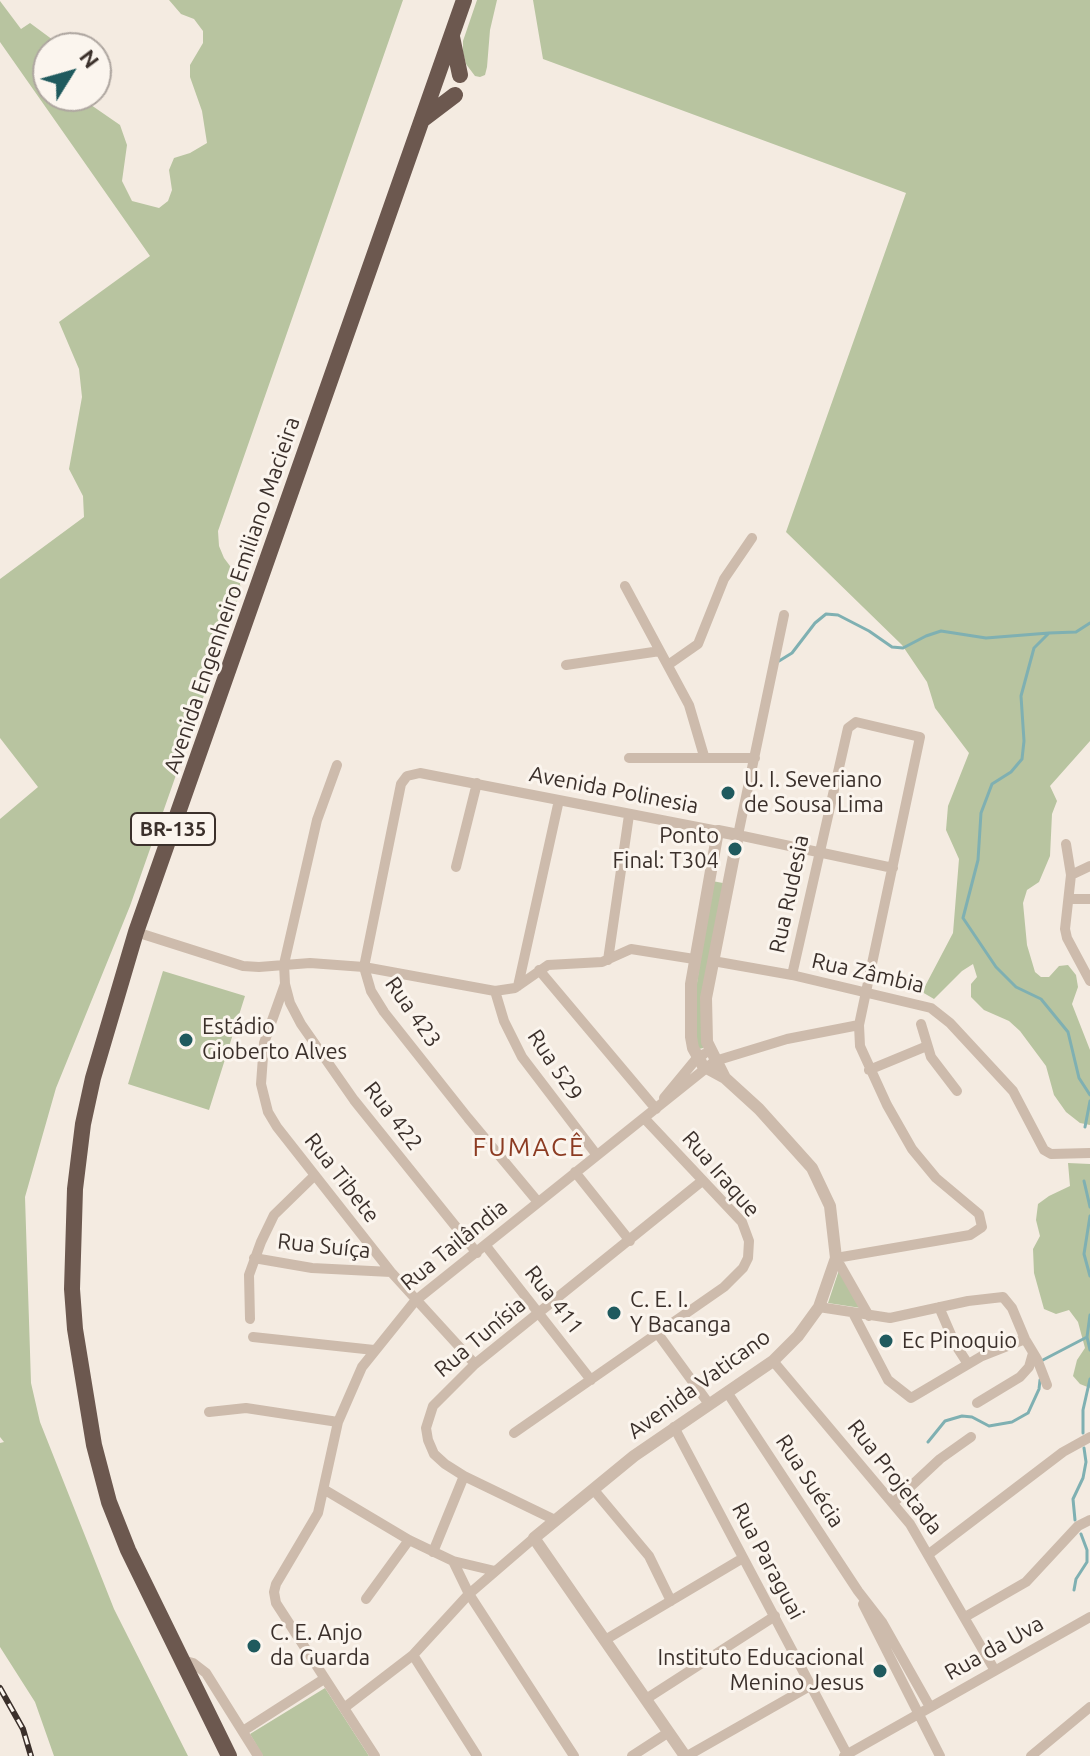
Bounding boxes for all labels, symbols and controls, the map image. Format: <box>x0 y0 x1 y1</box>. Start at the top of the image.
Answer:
north arrow <box>32 32 112 112</box>
text: N <box>75 44 105 73</box>
street label: Avenida Engenheiro Emiliano Macieira <box>158 413 306 777</box>
street label: Avenida Polinesia <box>527 761 701 819</box>
place label: U. I. Severiano de Sousa Lima <box>744 767 884 818</box>
marker: U. I. Severiano de Sousa Lima <box>719 784 737 802</box>
road number: BR-135 <box>131 813 215 845</box>
place label: Ponto Final: T304 <box>612 823 719 874</box>
street label: Rua Rudesia <box>764 833 814 955</box>
marker: Ponto Final: T304 <box>726 840 744 858</box>
street label: Rua Zâmbia <box>809 947 927 999</box>
street label: Rua 423 <box>379 972 447 1052</box>
place label: Estádio Gioberto Alves <box>202 1014 347 1066</box>
street label: Rua 529 <box>522 1025 588 1105</box>
marker: Estádio Gioberto Alves <box>177 1031 195 1049</box>
street label: Rua 422 <box>358 1076 428 1156</box>
street label: Rua Iraque <box>676 1126 766 1222</box>
street label: Rua Tibete <box>299 1128 385 1228</box>
district label: FUMACÊ <box>472 1131 586 1163</box>
street label: Rua Tailândia <box>395 1194 513 1296</box>
street label: Rua Suíça <box>276 1228 372 1264</box>
street label: Rua 411 <box>519 1260 589 1340</box>
place label: C. E. I. Y Bacanga <box>630 1287 731 1338</box>
street label: Rua Tunísia <box>429 1291 531 1383</box>
marker: C. E. I. Y Bacanga <box>605 1304 623 1322</box>
street label: Avenida Vaticano <box>623 1323 775 1445</box>
place label: Ec Pinoquio <box>902 1328 1017 1354</box>
marker: Ec Pinoquio <box>877 1332 895 1350</box>
street label: Rua Projetada <box>842 1414 948 1540</box>
street label: Rua Suécia <box>770 1429 850 1533</box>
street label: Rua Paraguai <box>726 1498 810 1624</box>
street label: Rua da Uva <box>940 1610 1048 1686</box>
place label: C. E. Anjo da Guarda <box>270 1620 370 1672</box>
marker: C. E. Anjo da Guarda <box>245 1637 263 1655</box>
place label: Instituto Educacional Menino Jesus <box>657 1645 864 1696</box>
marker: Instituto Educacional Menino Jesus <box>871 1662 889 1680</box>

